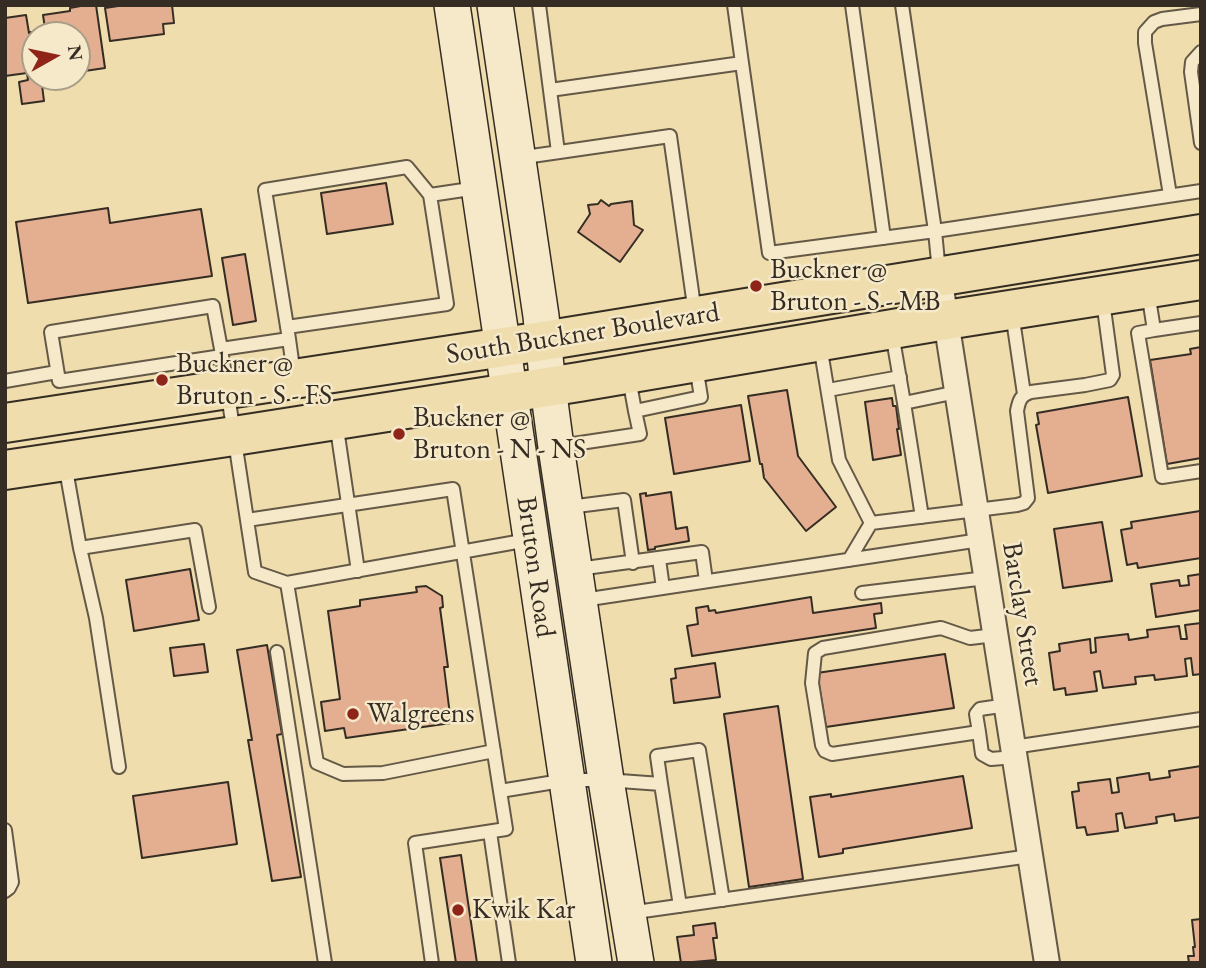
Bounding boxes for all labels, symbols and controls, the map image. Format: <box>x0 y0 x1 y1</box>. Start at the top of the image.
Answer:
north arrow <box>21 21 91 91</box>
text: N <box>62 43 89 62</box>
place label: Buckner @ Bruton - S - MB <box>770 253 940 319</box>
marker: Buckner @ Bruton - S - MB <box>748 278 764 294</box>
street label: South Buckner Boulevard <box>444 296 722 372</box>
place label: Buckner @ Bruton - S - FS <box>176 347 332 413</box>
marker: Buckner @ Bruton - S - FS <box>154 372 170 388</box>
place label: Buckner @ Bruton - N - NS <box>413 401 586 467</box>
marker: Buckner @ Bruton - N - NS <box>391 426 407 442</box>
street label: Bruton Road <box>508 494 562 640</box>
street label: Barclay Street <box>994 540 1050 688</box>
place label: Walgreens <box>367 697 475 731</box>
marker: Walgreens <box>345 706 361 722</box>
place label: Kwik Kar <box>472 893 575 927</box>
marker: Kwik Kar <box>450 902 466 918</box>

